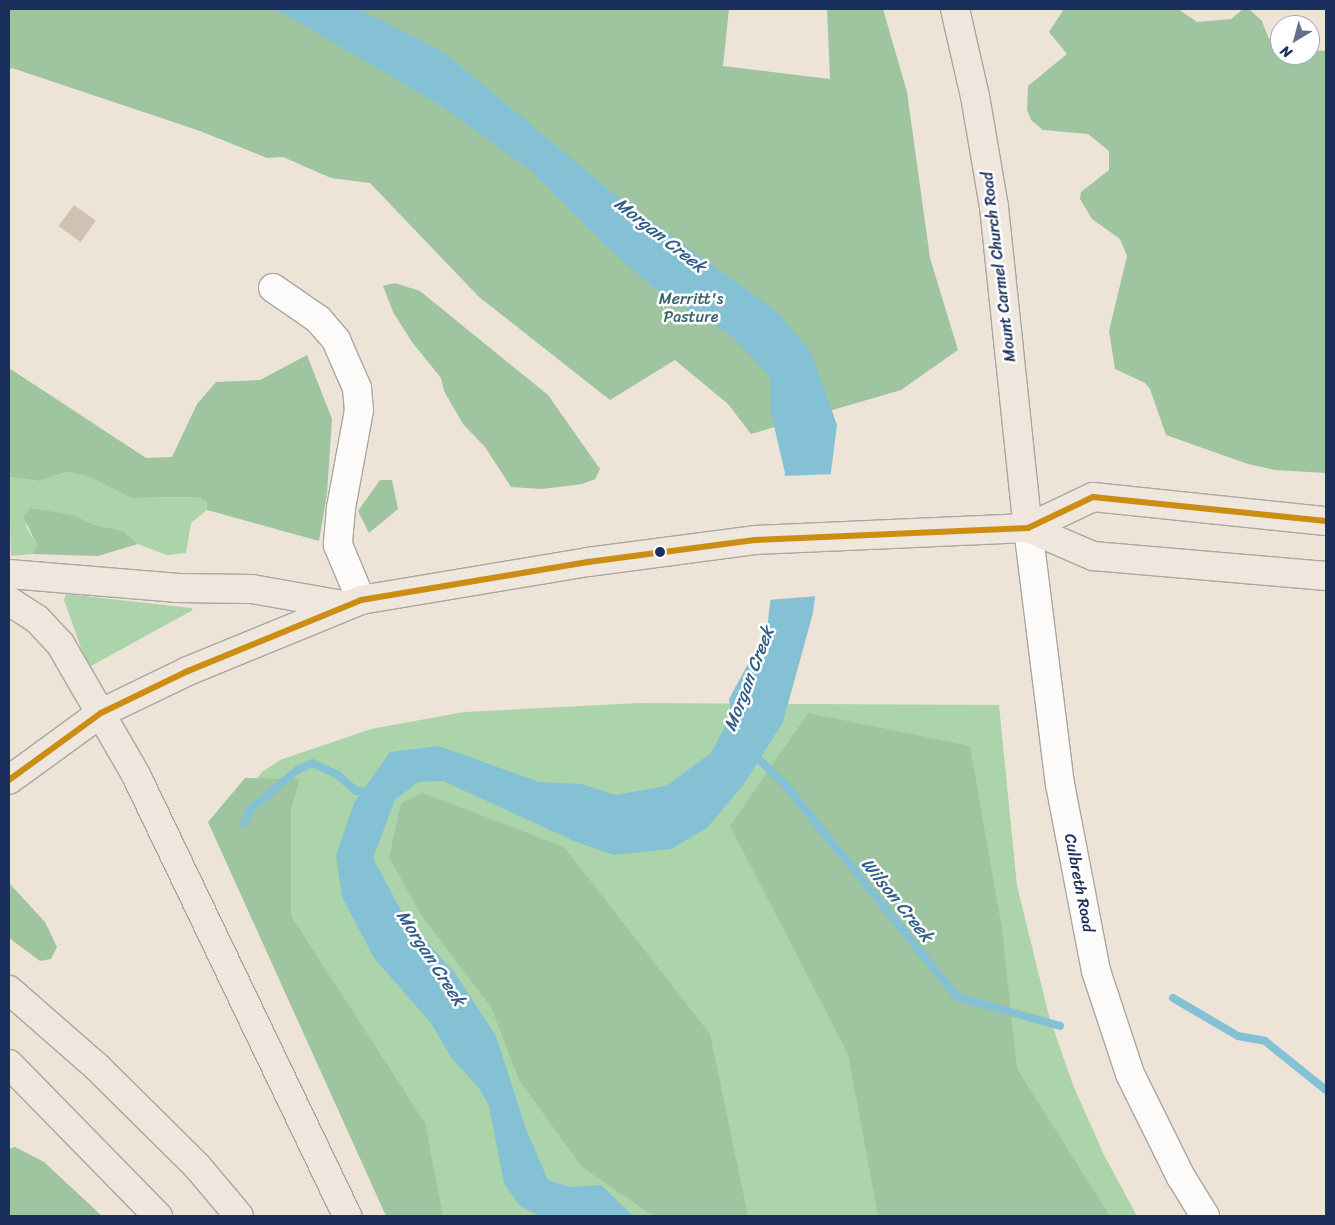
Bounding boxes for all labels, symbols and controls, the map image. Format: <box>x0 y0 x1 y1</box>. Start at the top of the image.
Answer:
north arrow <box>1270 15 1320 65</box>
text: N <box>1275 39 1298 64</box>
street label: Mount Carmel Church Road <box>978 171 1020 363</box>
water label: Morgan Creek <box>610 192 710 278</box>
park label: Merritt's Pasture <box>659 289 723 327</box>
unlabelled marker <box>655 547 665 557</box>
water label: Morgan Creek <box>719 624 779 734</box>
street label: Culbreth Road <box>1060 832 1098 934</box>
water label: Wilson Creek <box>856 853 938 947</box>
water label: Morgan Creek <box>392 906 470 1010</box>

